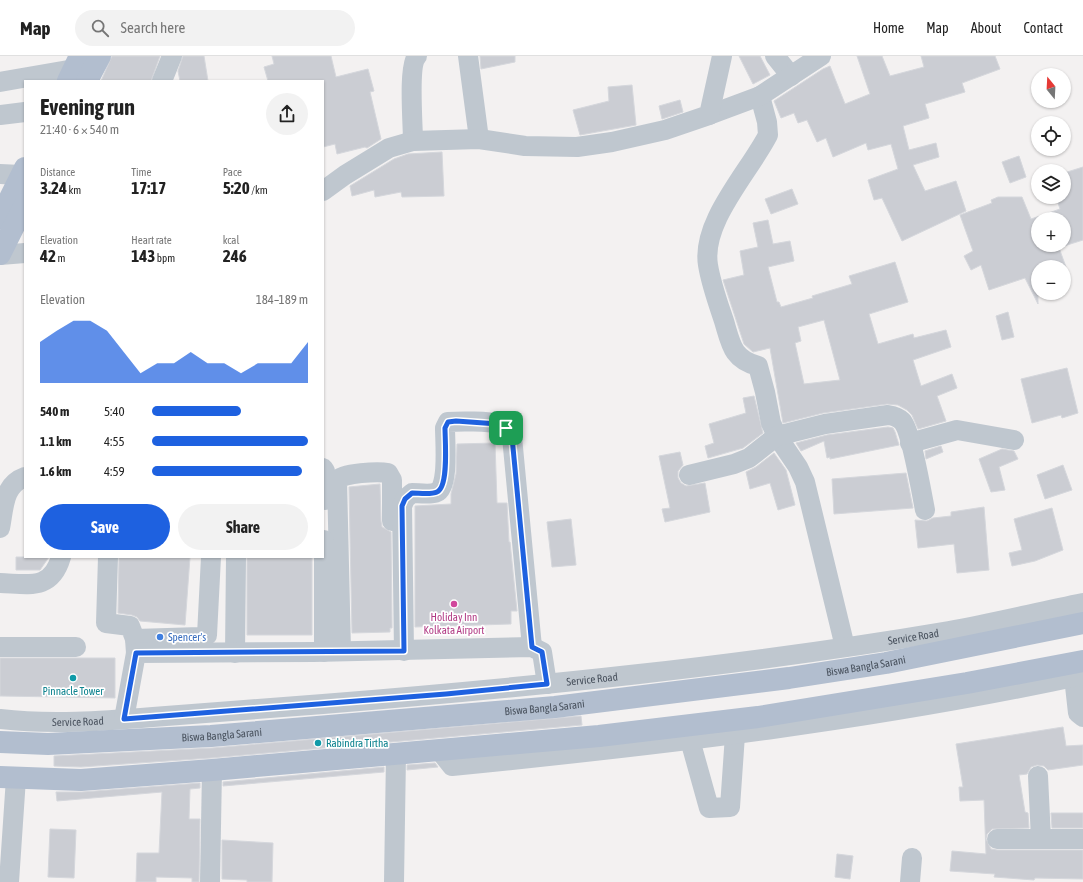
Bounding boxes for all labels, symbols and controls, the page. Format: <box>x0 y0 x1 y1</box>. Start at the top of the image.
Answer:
search box <box>75 10 355 46</box>
text: Map <box>20 17 51 39</box>
icon: search <box>89 17 111 39</box>
text: Search here <box>121 19 185 36</box>
text: Home <box>873 20 904 36</box>
text: Map <box>926 20 949 36</box>
text: About <box>971 20 1002 36</box>
text: Contact <box>1024 20 1063 36</box>
north arrow <box>1031 68 1071 108</box>
map controls <box>1031 68 1071 300</box>
button: share <box>266 93 308 135</box>
text: Evening run <box>40 94 135 120</box>
button: locate <box>1031 116 1071 156</box>
text: 21:40 · 6 × 540 m <box>40 122 119 137</box>
button: layers <box>1031 164 1071 204</box>
text: Distance <box>40 166 75 178</box>
text: Time <box>131 166 151 178</box>
text: Pace <box>223 166 242 178</box>
text: 3.24 <box>40 178 67 198</box>
text: 17:17 <box>131 178 166 198</box>
text: 5:20 <box>223 178 250 198</box>
text: km <box>67 184 81 196</box>
text: /km <box>250 184 268 196</box>
button: + <box>1031 212 1071 252</box>
text: Elevation <box>40 234 78 246</box>
text: Heart rate <box>131 234 172 246</box>
text: kcal <box>223 234 239 246</box>
text: 42 <box>40 246 56 266</box>
text: 143 <box>131 246 155 266</box>
text: 246 <box>223 246 247 266</box>
text: m <box>56 252 65 264</box>
text: bpm <box>155 252 175 264</box>
button: − <box>1031 260 1071 300</box>
text: Elevation <box>40 292 85 307</box>
text: 184–189 m <box>256 292 308 307</box>
text: 540 m <box>40 404 69 419</box>
text: 5:40 <box>104 404 125 419</box>
pin <box>489 411 523 445</box>
icon: arrive <box>495 417 517 439</box>
text: 1.1 km <box>40 434 71 449</box>
text: 4:55 <box>104 434 125 449</box>
text: 1.6 km <box>40 464 71 479</box>
text: 4:59 <box>104 464 125 479</box>
button: Save <box>40 504 170 550</box>
button: Share <box>178 504 308 550</box>
marker: Holiday Inn Kolkata Airport <box>449 599 459 609</box>
place label: Holiday Inn Kolkata Airport <box>424 611 484 636</box>
street label: Service Road <box>887 627 940 647</box>
place label: Spencer's <box>168 631 206 643</box>
marker: Spencer's <box>155 632 165 642</box>
street label: Biswa Bangla Sarani <box>825 653 907 678</box>
street label: Service Road <box>566 670 618 688</box>
marker: Pinnacle Tower <box>68 673 78 683</box>
place label: Pinnacle Tower <box>43 685 104 697</box>
street label: Biswa Bangla Sarani <box>504 697 585 717</box>
street label: Service Road <box>52 715 104 728</box>
street label: Biswa Bangla Sarani <box>181 726 262 743</box>
place label: Rabindra Tirtha <box>326 737 388 749</box>
marker: Rabindra Tirtha <box>313 738 323 748</box>

